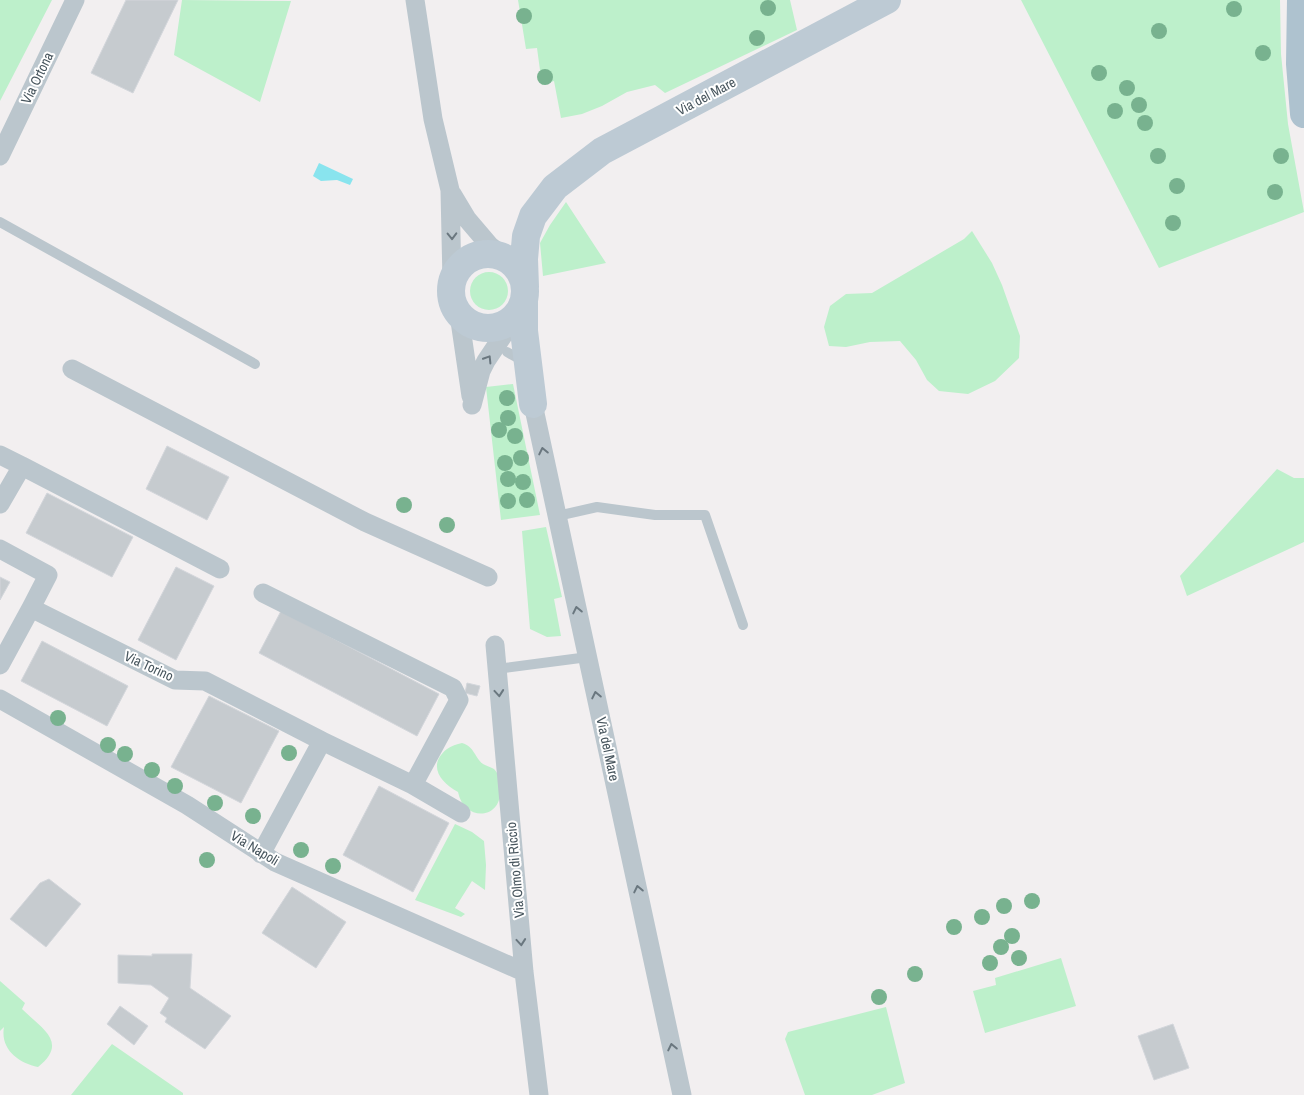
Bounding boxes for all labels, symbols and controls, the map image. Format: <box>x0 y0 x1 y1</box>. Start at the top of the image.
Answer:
street label: Via Ortona <box>17 49 57 107</box>
street label: Via del Mare <box>673 73 739 119</box>
one-way arrow <box>447 232 457 240</box>
one-way arrow <box>482 355 492 364</box>
one-way arrow <box>538 446 549 455</box>
one-way arrow <box>573 605 583 614</box>
street label: Via Torino <box>122 647 176 685</box>
one-way arrow <box>494 690 505 698</box>
one-way arrow <box>591 691 602 700</box>
street label: Via del Mare <box>592 715 624 783</box>
street label: Via Olmo di Riccio <box>502 821 528 919</box>
street label: Via Napoli <box>227 827 283 869</box>
one-way arrow <box>633 884 644 893</box>
one-way arrow <box>516 939 527 947</box>
one-way arrow <box>667 1043 678 1052</box>

